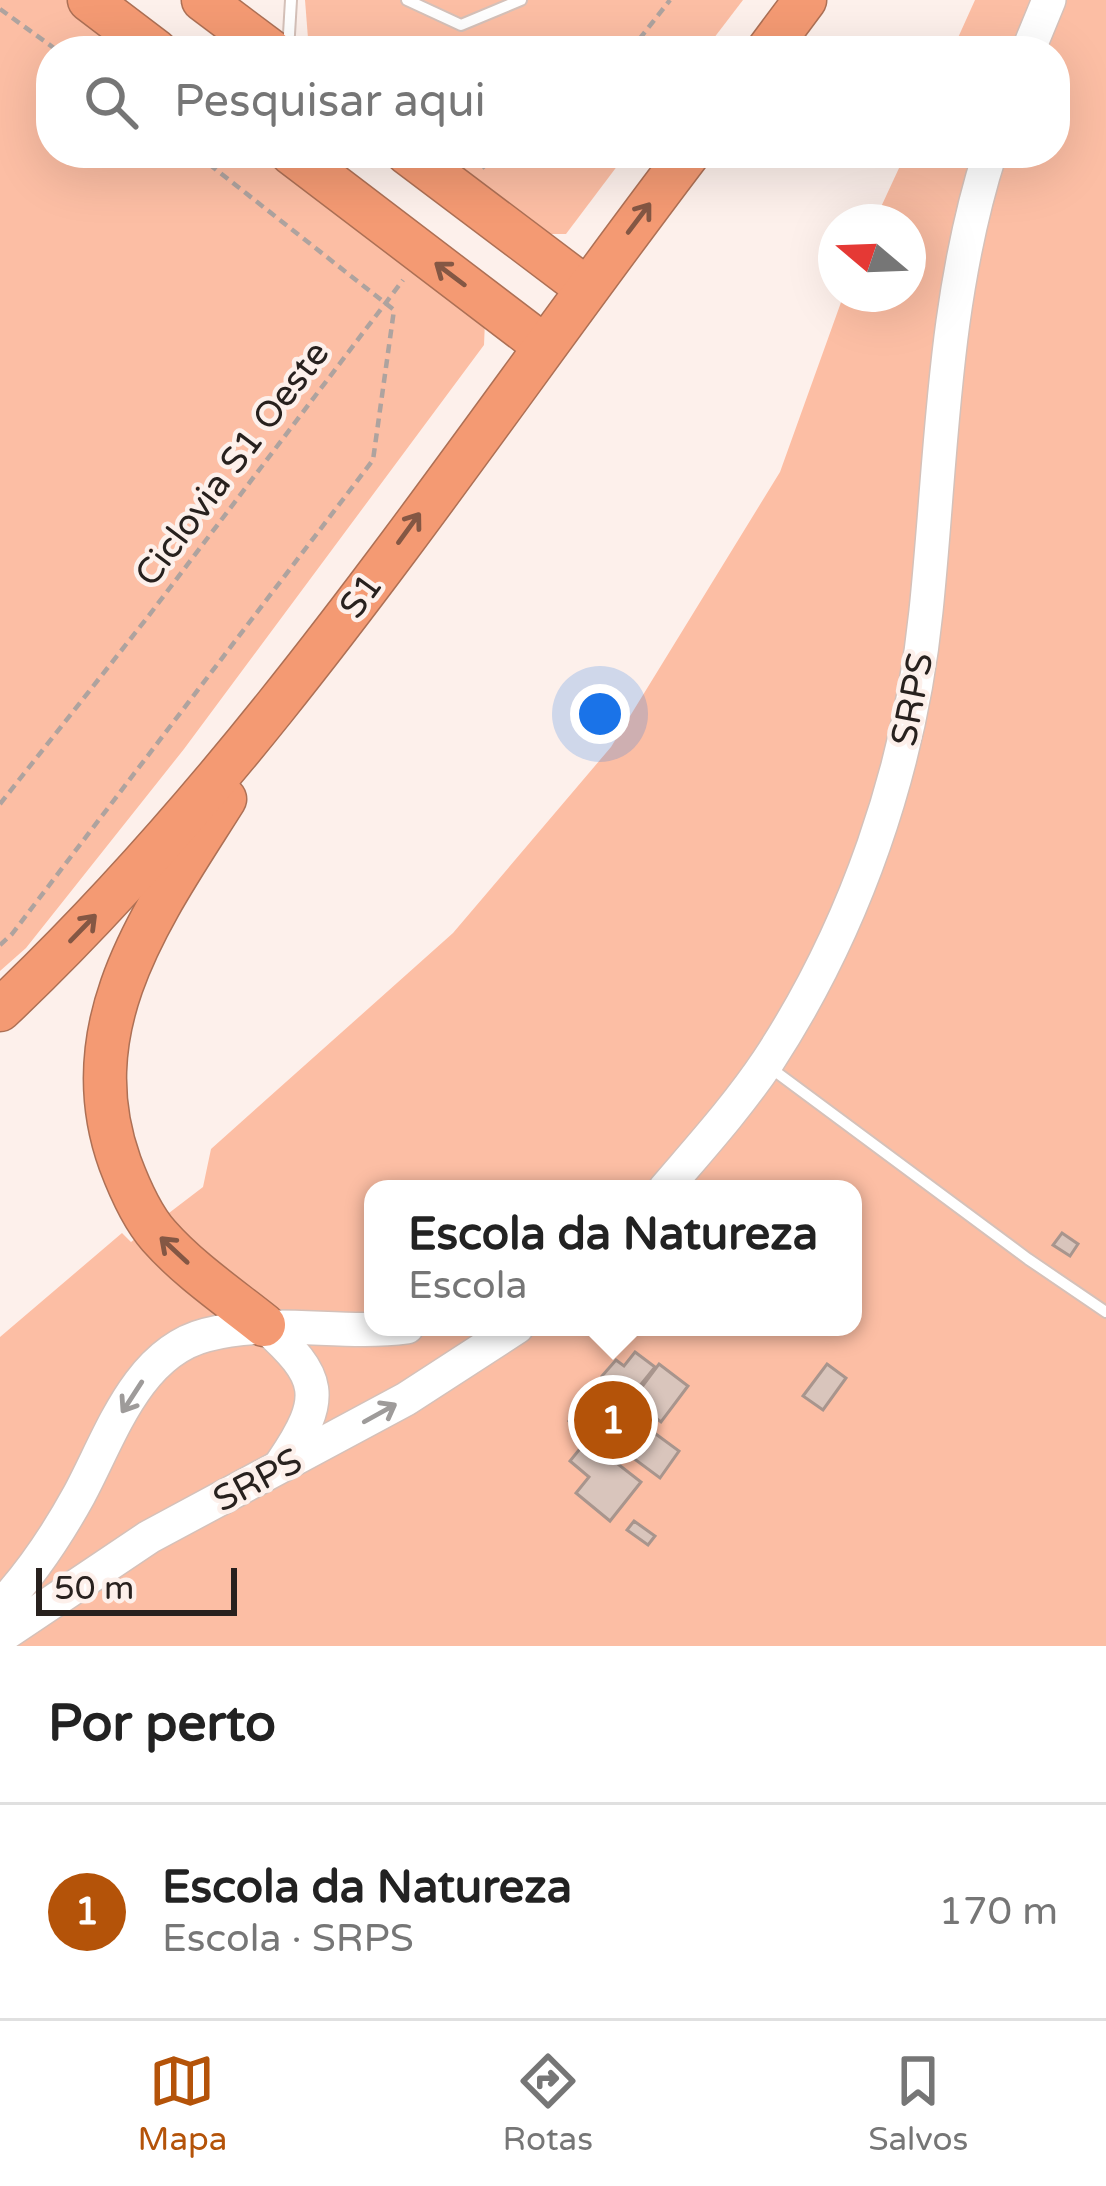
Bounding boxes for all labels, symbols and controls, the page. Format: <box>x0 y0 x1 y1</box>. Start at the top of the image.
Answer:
search box <box>36 36 1070 168</box>
icon: search <box>78 69 144 135</box>
text: Pesquisar aqui <box>174 75 486 129</box>
one-way arrow <box>626 202 651 235</box>
north arrow <box>818 204 926 312</box>
one-way arrow <box>434 262 467 287</box>
street label: Ciclovia S1 Oeste <box>126 333 338 595</box>
one-way arrow <box>395 512 421 545</box>
street label: S1 <box>331 565 392 627</box>
street label: SRPS <box>882 649 943 750</box>
your location <box>570 684 630 744</box>
one-way arrow <box>68 914 96 943</box>
popup <box>364 1180 862 1336</box>
text: Escola da Natureza <box>408 1208 818 1262</box>
one-way arrow <box>160 1237 190 1265</box>
text: Escola <box>408 1262 527 1309</box>
pin: 1 <box>574 1375 652 1465</box>
one-way arrow <box>119 1380 144 1414</box>
one-way arrow <box>362 1401 397 1424</box>
street label: SRPS <box>206 1439 309 1521</box>
scale bar <box>36 1562 237 1615</box>
text: 50 m <box>54 1569 134 1608</box>
text: Por perto <box>48 1693 276 1755</box>
text: Escola da Natureza <box>162 1861 572 1915</box>
text: 1 <box>75 1888 99 1935</box>
text: 170 m <box>939 1888 1058 1935</box>
text: Escola · SRPS <box>162 1915 414 1962</box>
tab: Mapa <box>138 2048 227 2159</box>
tab: Rotas <box>503 2048 593 2159</box>
tab: Salvos <box>868 2048 968 2159</box>

